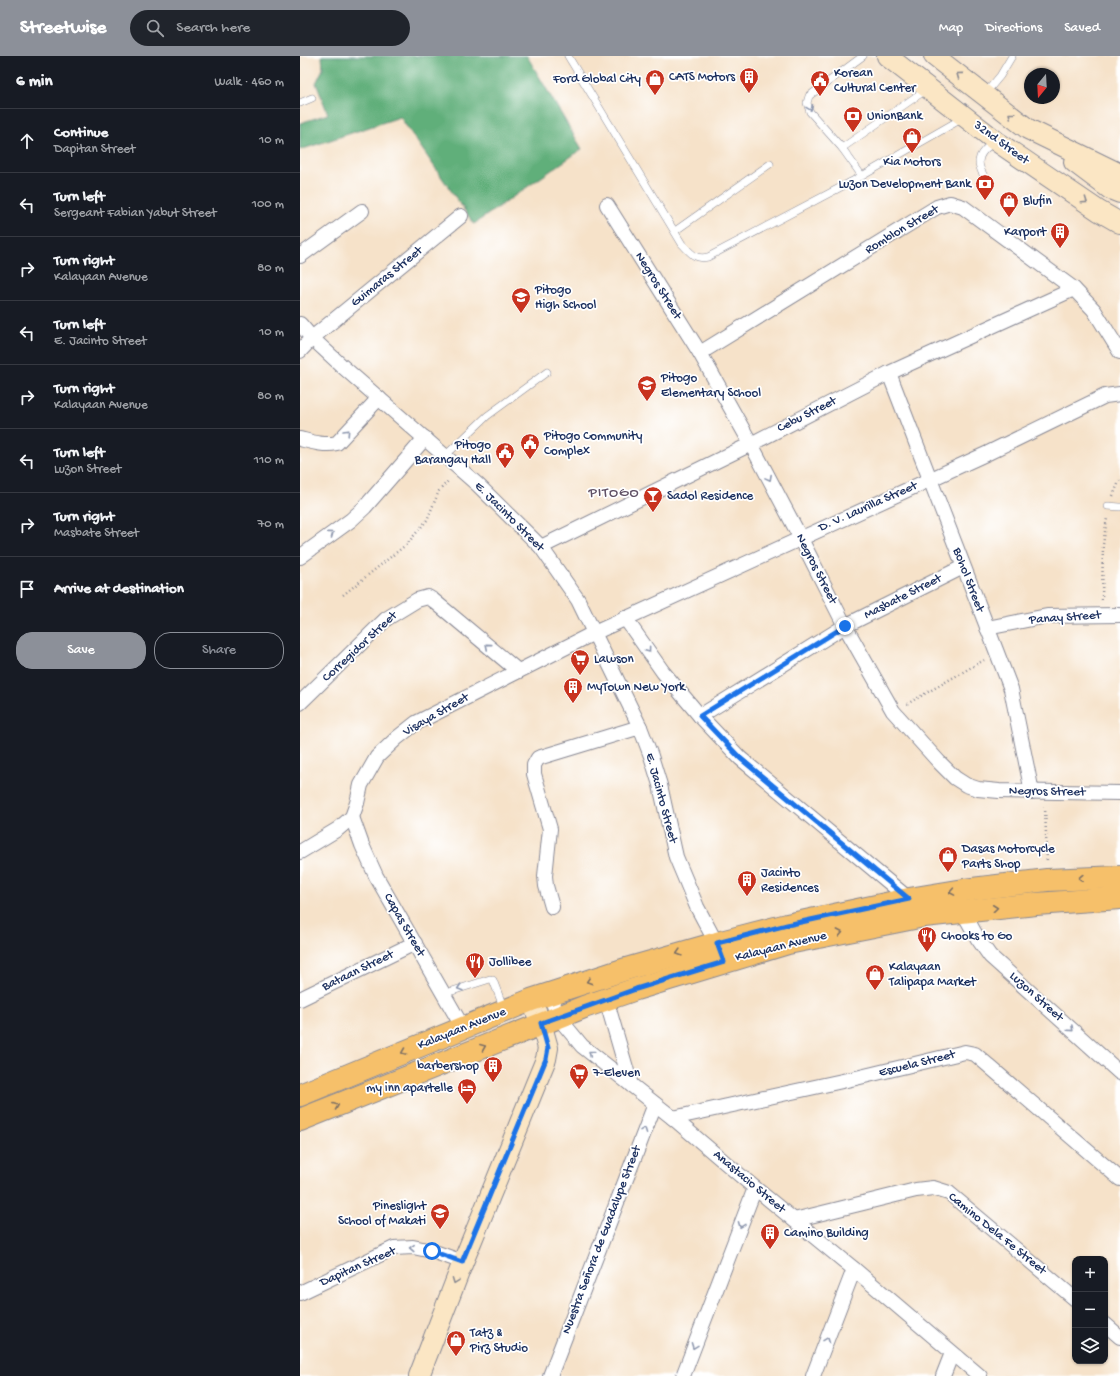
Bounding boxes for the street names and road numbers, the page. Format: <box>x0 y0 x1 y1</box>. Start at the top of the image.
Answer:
street label: 32nd Street <box>970 117 1033 169</box>
street label: Romblon Street <box>862 201 943 258</box>
street label: Guimaras Street <box>348 242 427 310</box>
street label: Negros Street <box>631 250 686 324</box>
street label: Cebu Street <box>775 393 841 436</box>
street label: D. V. Laurilla Street <box>816 478 921 536</box>
street label: E. Jacinto Street <box>471 479 548 556</box>
street label: Negros Street <box>792 532 841 608</box>
street label: Bohol Street <box>949 545 988 616</box>
street label: Masbate Street <box>862 570 946 623</box>
street label: Corregidor Street <box>320 607 402 685</box>
street label: Panay Street <box>1028 608 1103 628</box>
street label: Visaya Street <box>400 689 473 740</box>
street label: E. Jacinto Street <box>642 751 681 846</box>
street label: Negros Street <box>1009 784 1087 800</box>
street label: Capas Street <box>380 891 429 961</box>
street label: Kalayaan Avenue <box>734 928 829 966</box>
street label: Bataan Street <box>319 947 398 995</box>
street label: Luzon Street <box>1006 969 1067 1026</box>
street label: Kalayaan Avenue <box>416 1004 508 1053</box>
street label: Escuela Street <box>877 1047 958 1081</box>
street label: Nuestra Señora de Guadalupe Street <box>559 1142 646 1336</box>
street label: Anastacio Street <box>710 1147 790 1218</box>
street label: Camino Dela Fe Street <box>945 1190 1050 1279</box>
street label: Dapitan Street <box>317 1243 400 1291</box>

